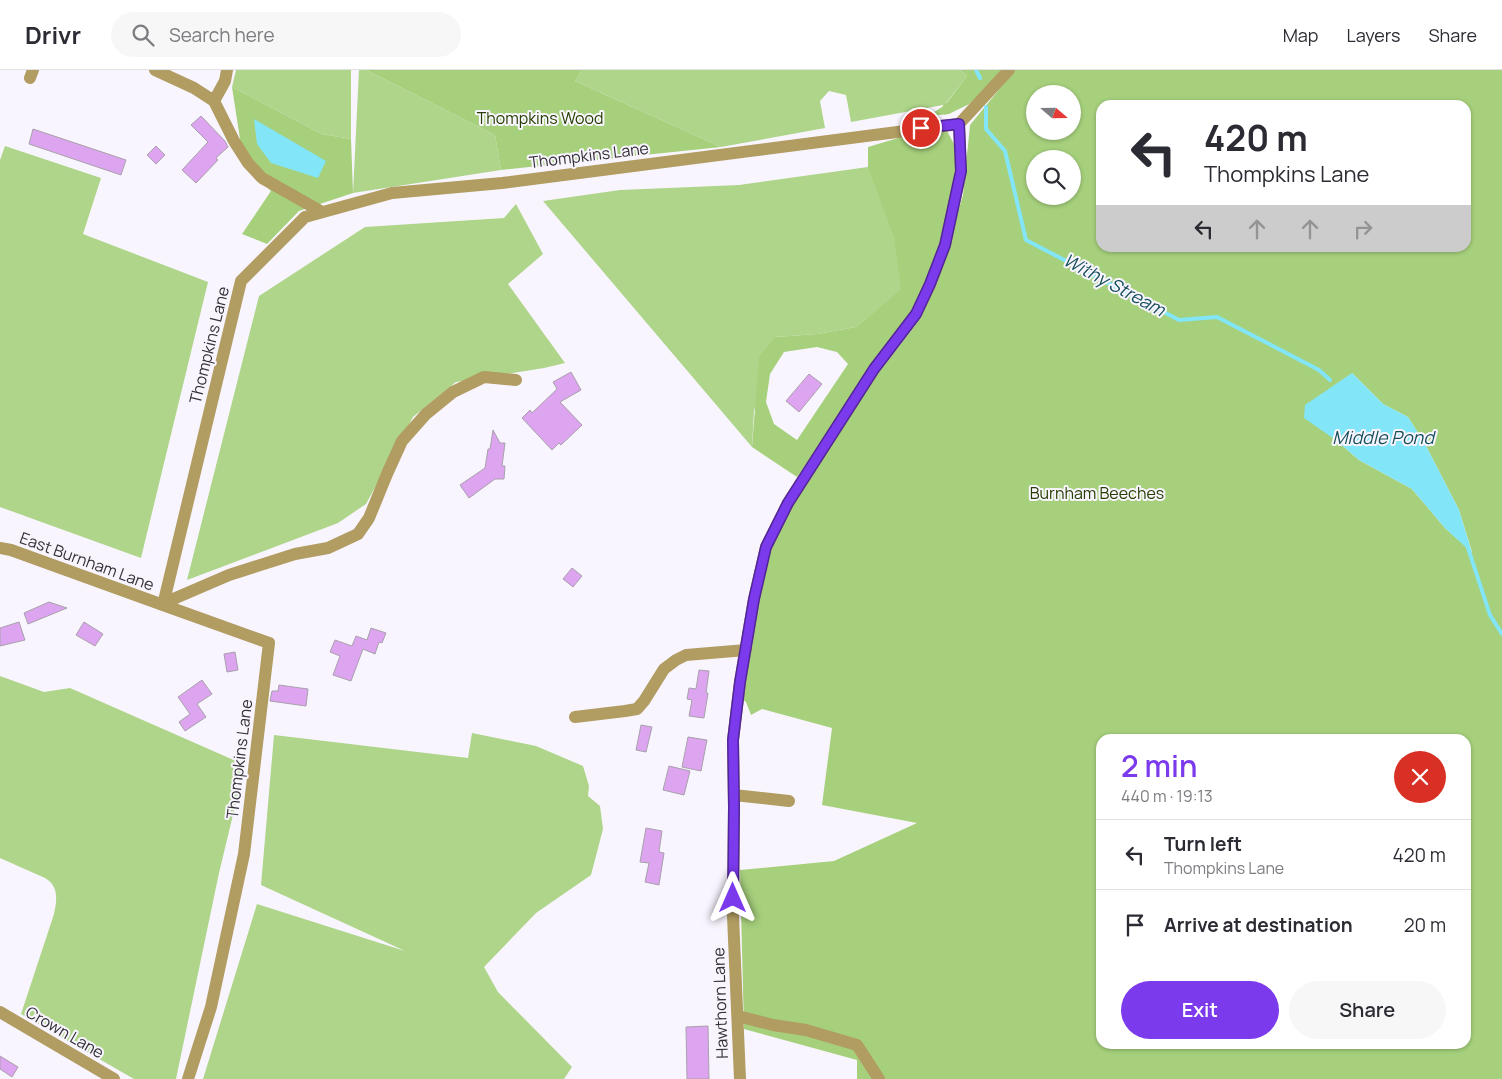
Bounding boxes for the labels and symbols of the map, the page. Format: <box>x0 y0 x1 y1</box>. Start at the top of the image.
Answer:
north arrow <box>1026 85 1081 140</box>
park label: Thompkins Wood <box>477 107 603 129</box>
pin <box>900 107 942 149</box>
street label: Thompkins Lane <box>528 137 650 173</box>
water label: Withy Stream <box>1059 247 1171 322</box>
street label: Thompkins Lane <box>184 284 234 406</box>
water label: Middle Pond <box>1332 425 1436 449</box>
park label: Burnham Beeches <box>1030 482 1164 504</box>
street label: East Burnham Lane <box>17 526 157 596</box>
street label: Thompkins Lane <box>221 698 257 820</box>
position arrow <box>706 871 758 923</box>
street label: Hawthorn Lane <box>707 947 733 1059</box>
street label: Crown Lane <box>22 1001 108 1063</box>

